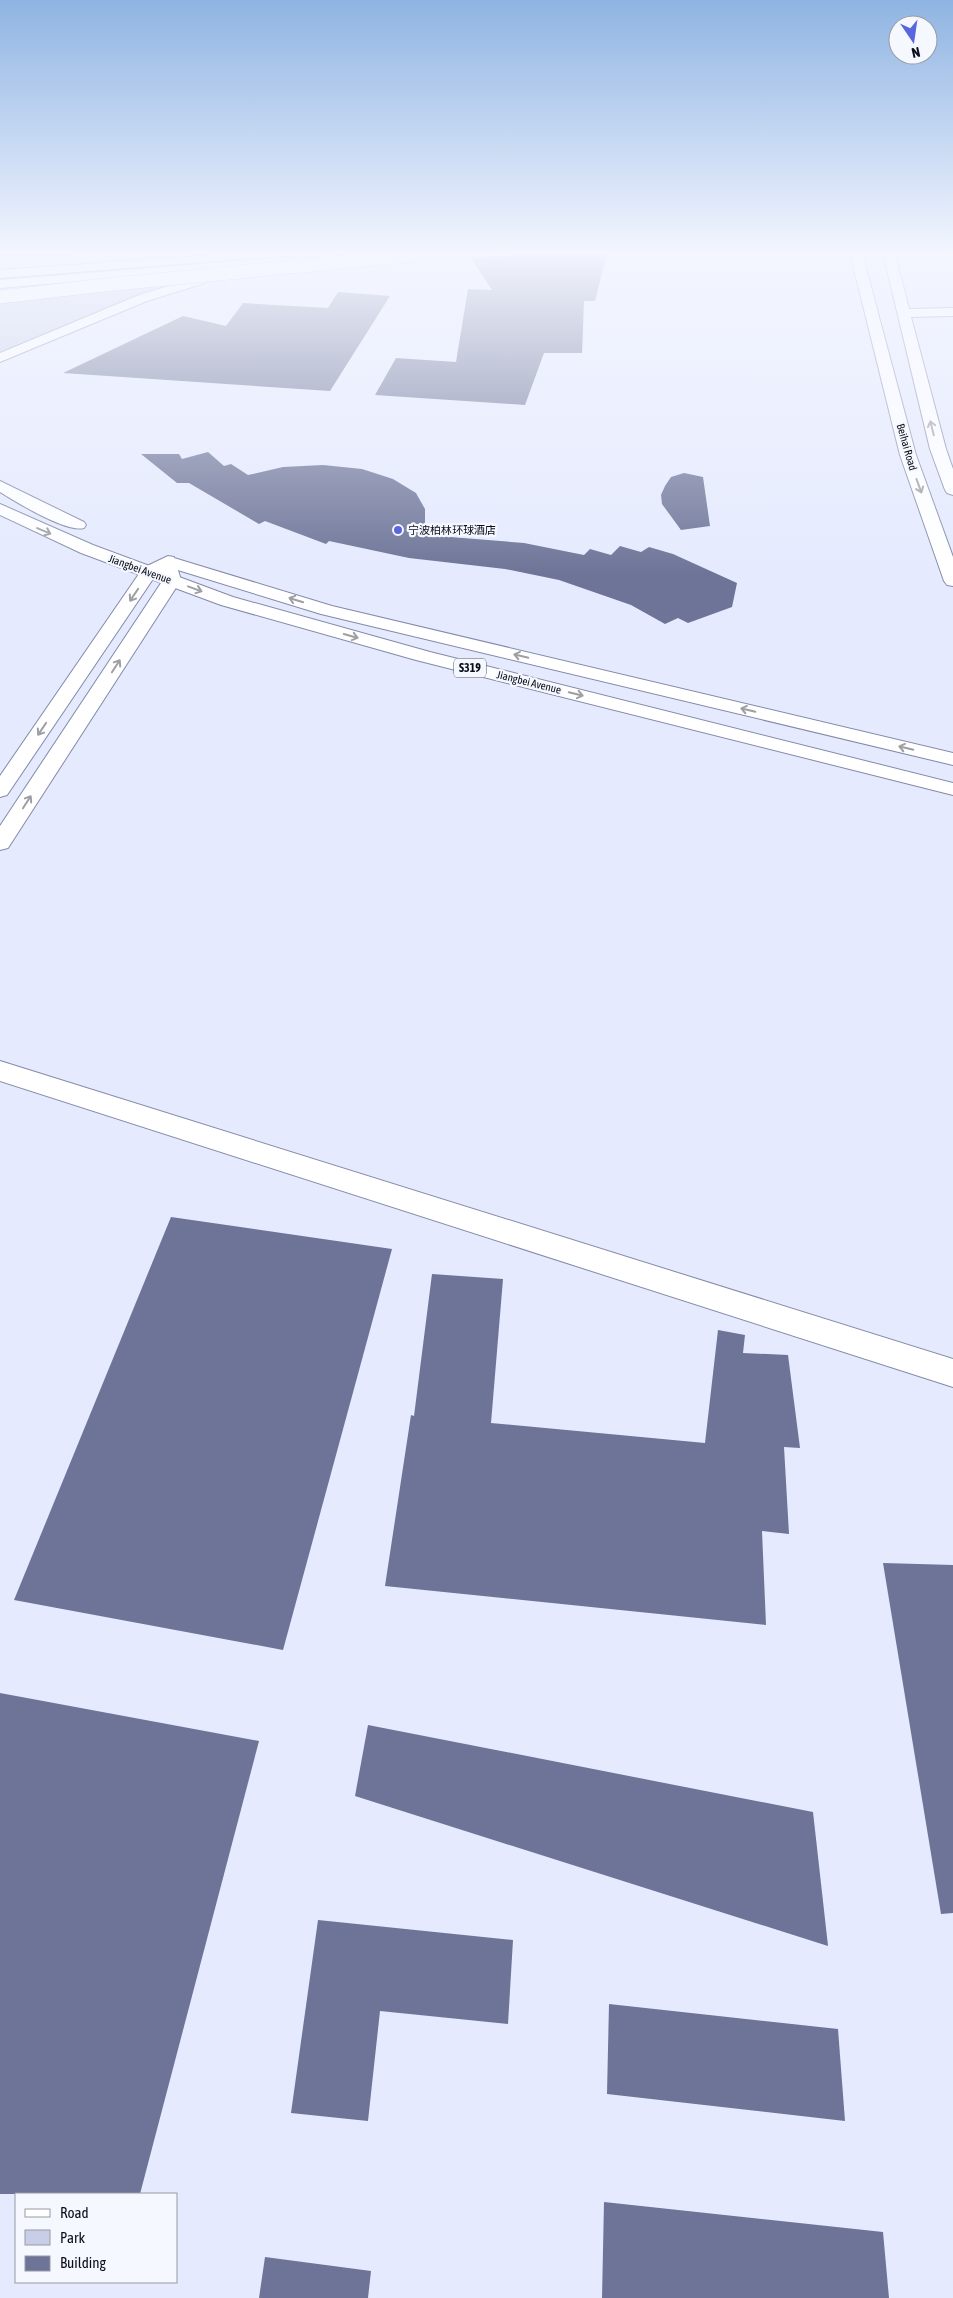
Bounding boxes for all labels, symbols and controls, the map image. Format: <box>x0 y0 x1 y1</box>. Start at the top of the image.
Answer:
north arrow <box>888 15 938 65</box>
text: N <box>910 44 922 61</box>
one-way arrow <box>927 420 936 436</box>
street label: Beihai Road <box>895 422 919 472</box>
one-way arrow <box>915 477 924 493</box>
marker: 宁波柏林环球酒店 <box>392 524 404 536</box>
place label: 宁波柏林环球酒店 <box>408 524 496 536</box>
one-way arrow <box>36 526 51 536</box>
street label: Jiangbei Avenue <box>107 552 173 586</box>
one-way arrow <box>187 585 203 594</box>
one-way arrow <box>129 587 139 601</box>
one-way arrow <box>288 595 304 605</box>
one-way arrow <box>343 631 359 641</box>
one-way arrow <box>514 651 530 660</box>
road number: S319 <box>454 658 486 678</box>
one-way arrow <box>111 660 121 674</box>
street label: Jiangbei Avenue <box>496 668 562 696</box>
one-way arrow <box>568 690 584 699</box>
one-way arrow <box>740 705 756 714</box>
one-way arrow <box>37 722 47 736</box>
one-way arrow <box>898 743 914 752</box>
one-way arrow <box>22 796 32 810</box>
legend <box>15 2193 178 2283</box>
text: Road <box>60 2204 89 2221</box>
text: Park <box>60 2229 85 2246</box>
text: Building <box>60 2254 106 2271</box>

